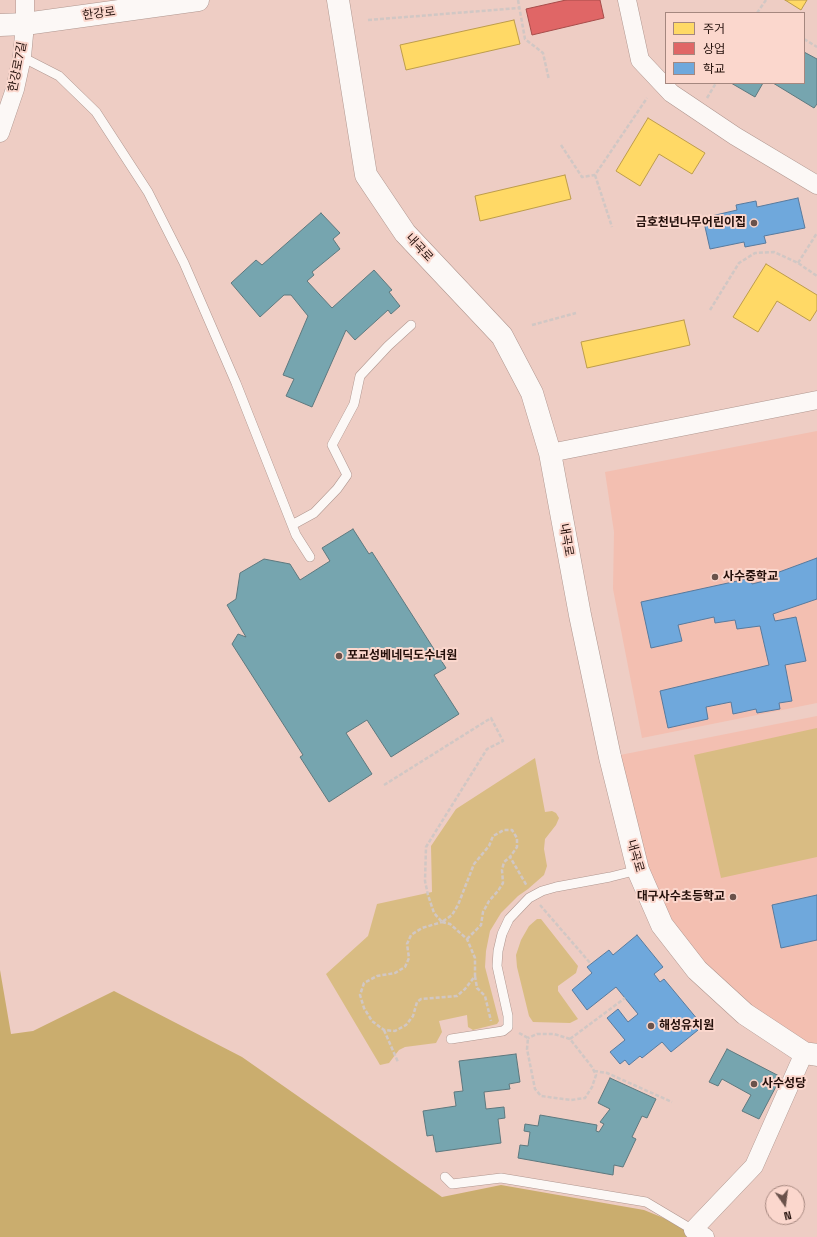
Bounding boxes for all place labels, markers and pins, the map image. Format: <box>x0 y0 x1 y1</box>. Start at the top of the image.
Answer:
place label: 금호천년나무어린이집 <box>636 216 746 230</box>
marker: 금호천년나무어린이집 <box>749 218 759 228</box>
place label: 사수중학교 <box>723 570 778 584</box>
marker: 사수중학교 <box>710 572 720 582</box>
place label: 포교성베네딕도수녀원 <box>347 649 457 663</box>
marker: 포교성베네딕도수녀원 <box>334 651 344 661</box>
place label: 대구사수초등학교 <box>637 890 725 904</box>
marker: 대구사수초등학교 <box>728 892 738 902</box>
place label: 해성유치원 <box>659 1019 714 1033</box>
marker: 해성유치원 <box>646 1021 656 1031</box>
place label: 사수성당 <box>762 1077 806 1091</box>
marker: 사수성당 <box>749 1079 759 1089</box>

